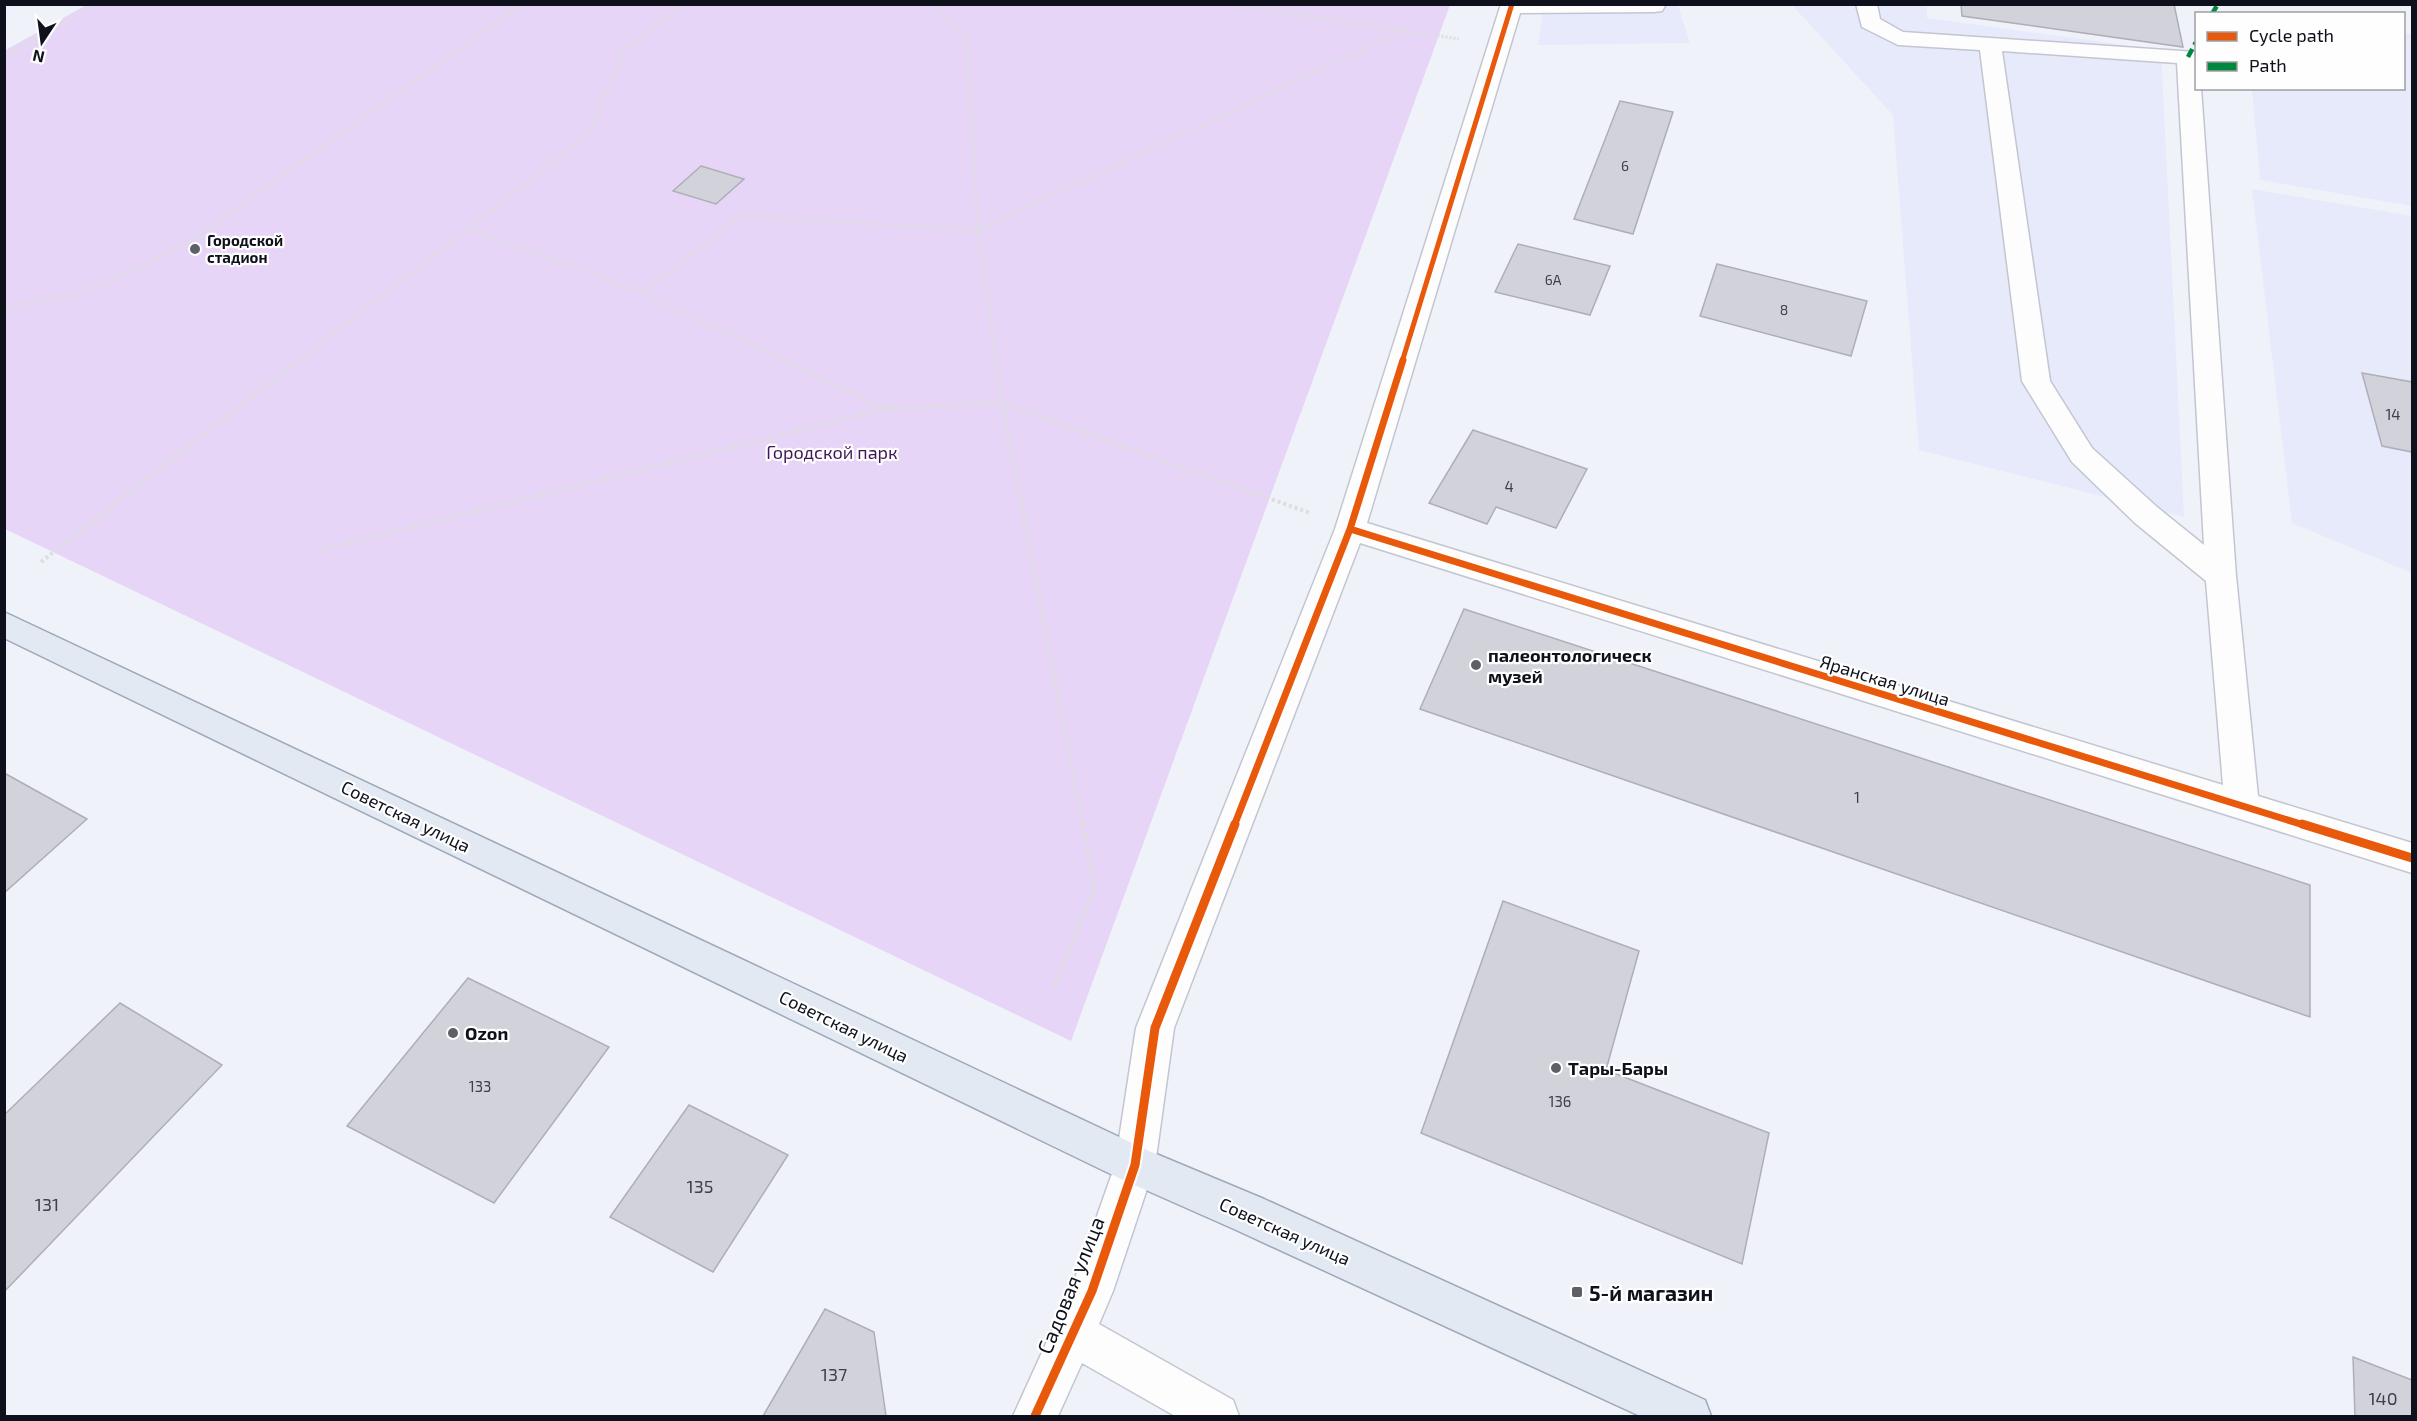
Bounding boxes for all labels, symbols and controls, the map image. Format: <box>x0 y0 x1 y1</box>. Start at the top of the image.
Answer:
north arrow <box>12 12 72 72</box>
legend <box>2195 12 2405 90</box>
text: Cycle path <box>2249 24 2334 46</box>
text: N <box>31 47 46 68</box>
text: Path <box>2249 54 2287 76</box>
house number: 6 <box>1621 157 1629 174</box>
place label: Городской стадион <box>207 231 283 266</box>
marker: Городской стадион <box>188 242 202 256</box>
house number: 6А <box>1545 271 1562 288</box>
house number: 8 <box>1780 301 1788 318</box>
house number: 14 <box>2385 405 2401 423</box>
park label: Городской парк <box>766 441 898 463</box>
house number: 4 <box>1504 477 1514 495</box>
place label: палеонтологическ музей <box>1488 644 1652 687</box>
street label: Яранская улица <box>1817 650 1953 710</box>
marker: палеонтологическ музей <box>1469 658 1483 672</box>
street label: Советская улица <box>338 775 474 857</box>
house number: 1 <box>1854 788 1860 806</box>
street label: Советская улица <box>776 985 912 1067</box>
place label: Ozon <box>465 1022 508 1044</box>
marker: Ozon <box>446 1026 460 1040</box>
place label: Тары-Бары <box>1568 1057 1668 1079</box>
marker: Тары-Бары <box>1549 1061 1563 1075</box>
house number: 133 <box>469 1077 491 1095</box>
house number: 136 <box>1549 1092 1571 1110</box>
house number: 135 <box>687 1175 713 1197</box>
street label: Советская улица <box>1216 1192 1354 1270</box>
house number: 131 <box>35 1193 59 1215</box>
street label: Садовая улица <box>1031 1213 1110 1358</box>
place label: 5-й магазин <box>1589 1280 1713 1305</box>
marker: 5-й магазин <box>1570 1285 1584 1299</box>
house number: 137 <box>821 1363 847 1385</box>
house number: 140 <box>2368 1387 2398 1409</box>

